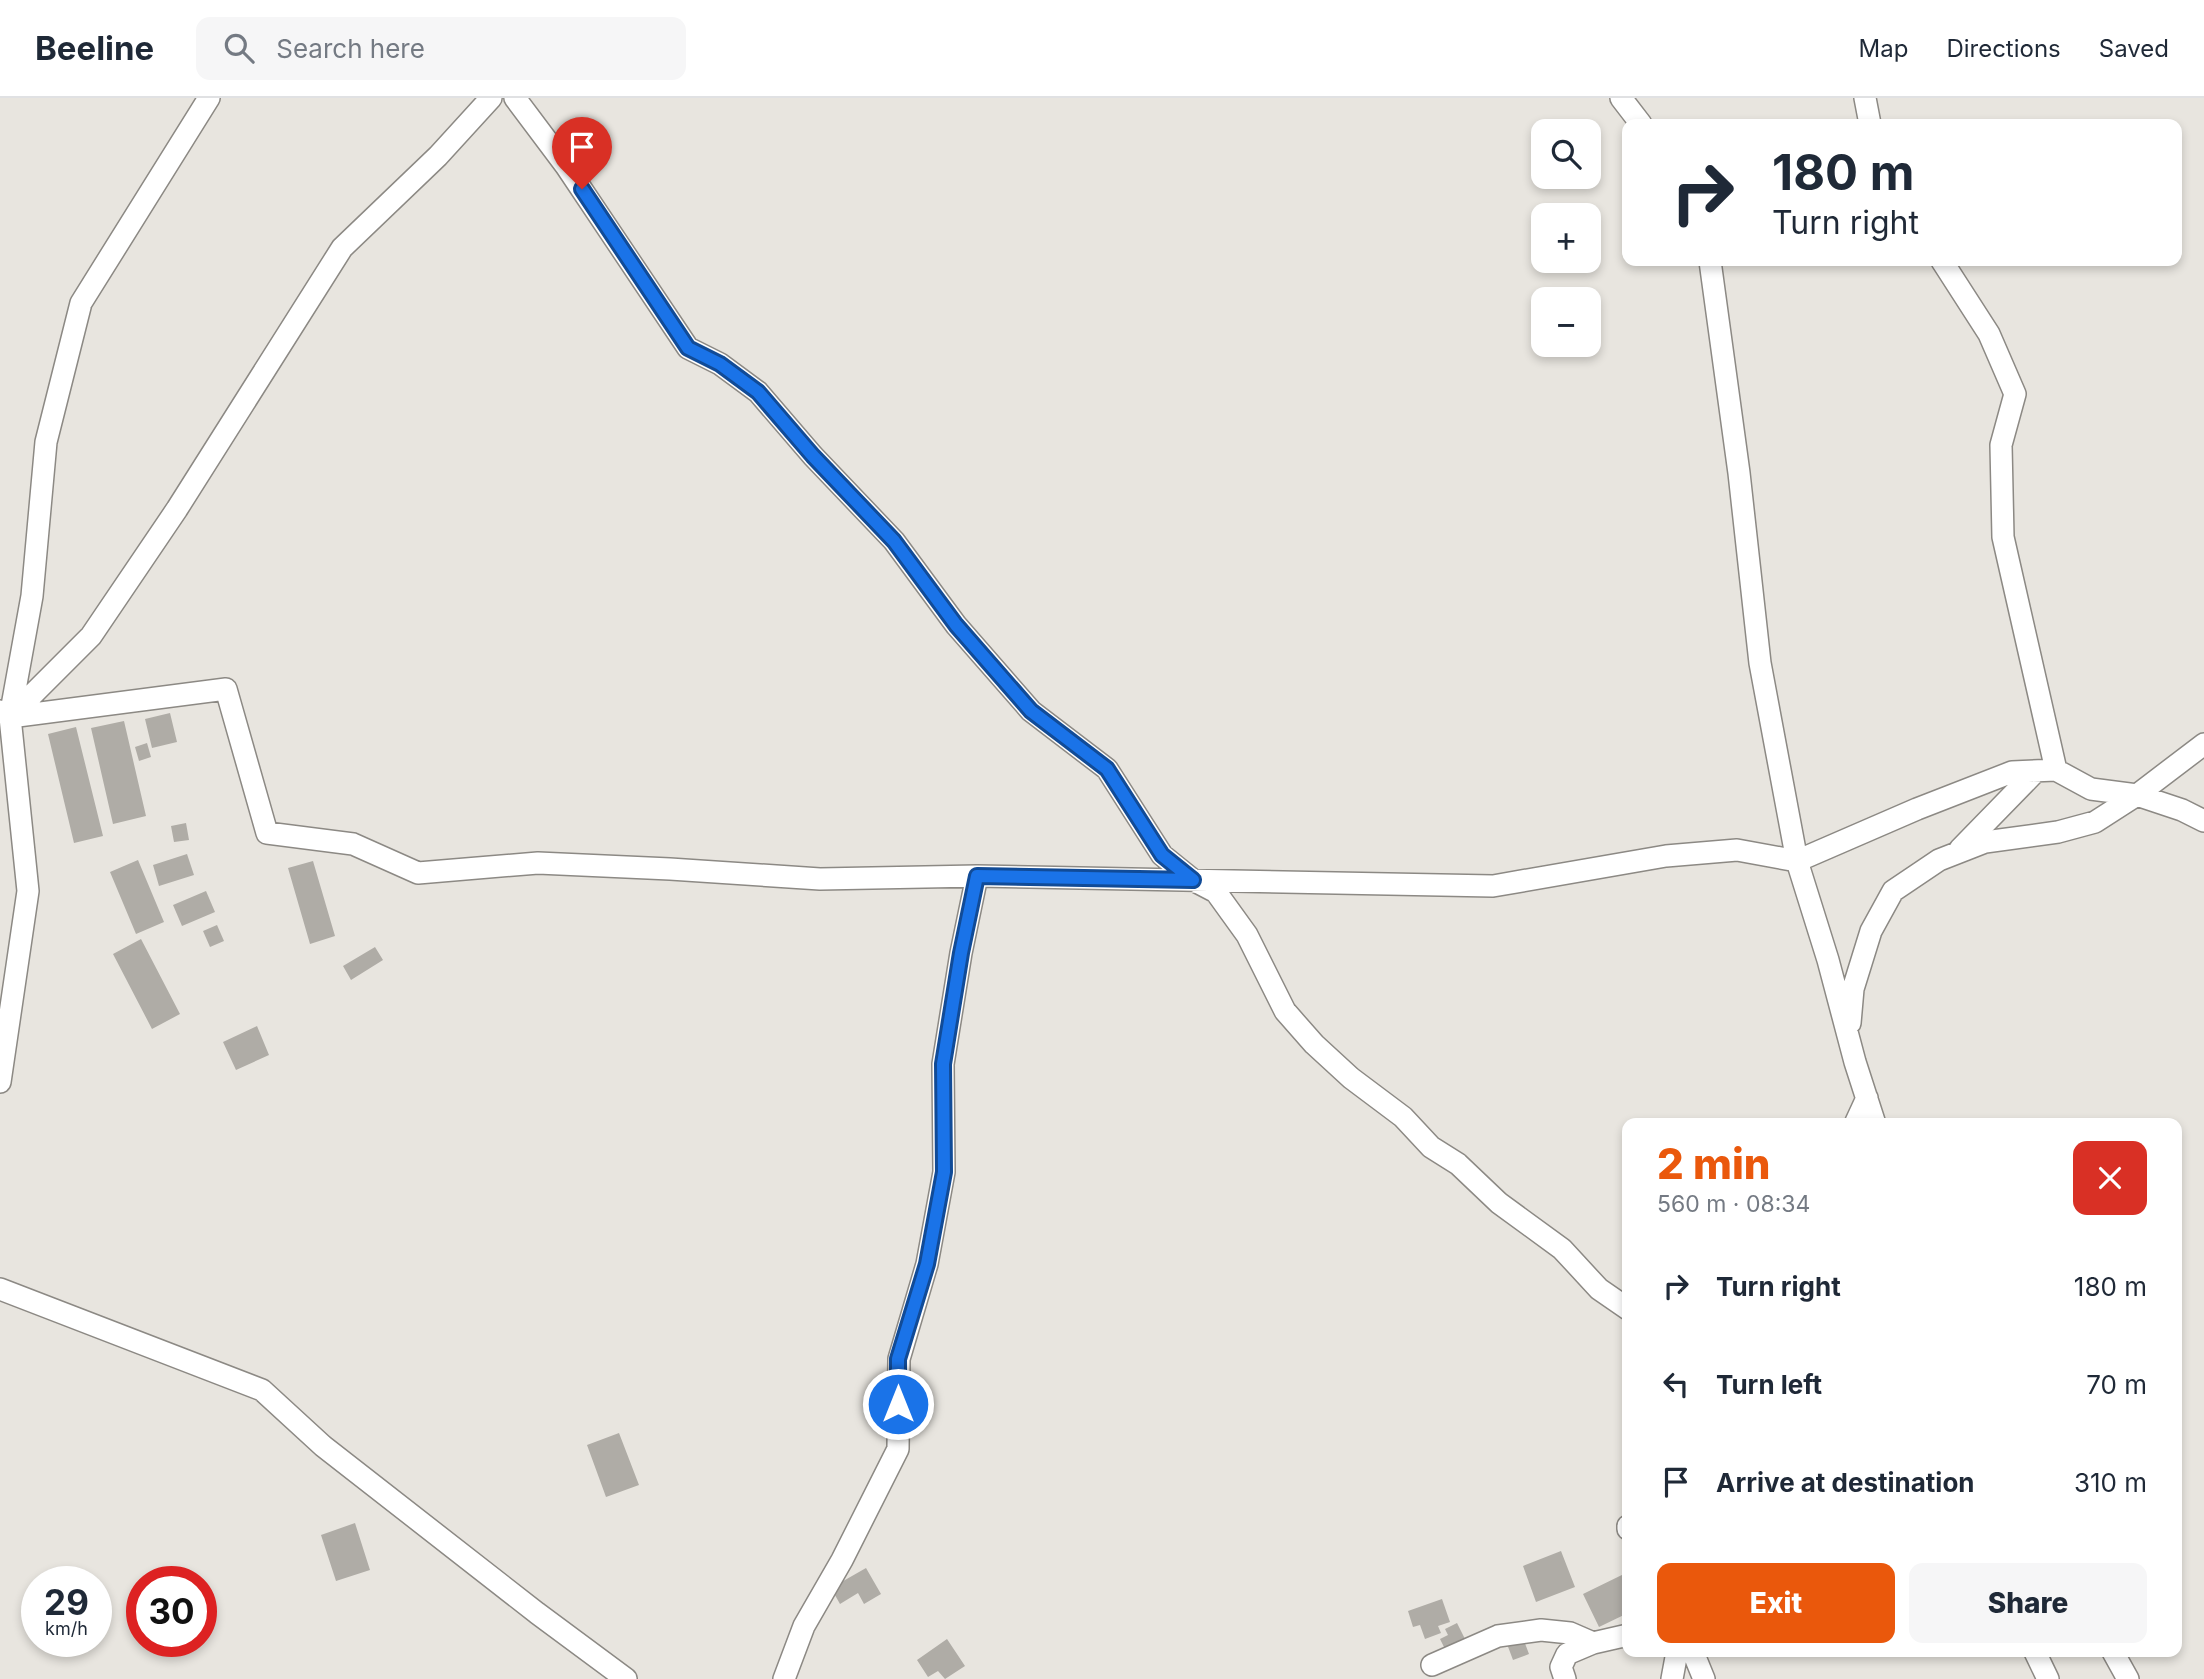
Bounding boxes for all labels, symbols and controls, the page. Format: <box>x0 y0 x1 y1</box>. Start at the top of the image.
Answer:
search box <box>196 17 686 80</box>
text: Beeline <box>35 28 154 68</box>
icon: search <box>220 29 258 67</box>
text: Search here <box>276 33 425 64</box>
text: Map <box>1859 34 1908 63</box>
text: Directions <box>1946 34 2061 63</box>
text: Saved <box>2099 34 2169 63</box>
pin <box>552 117 612 189</box>
map controls <box>1531 119 1601 357</box>
button: search <box>1531 119 1601 189</box>
icon: arrive <box>563 128 601 166</box>
text: 180 m <box>1772 143 1914 202</box>
icon: right <box>1657 147 1748 238</box>
button: + <box>1531 203 1601 273</box>
text: Turn right <box>1772 203 1919 242</box>
button: − <box>1531 287 1601 357</box>
text: 2 min <box>1657 1138 1771 1189</box>
button: close <box>2073 1141 2147 1215</box>
text: 560 m · 08:34 <box>1657 1190 1810 1218</box>
icon: right <box>1657 1267 1695 1305</box>
text: Turn right <box>1716 1271 1841 1302</box>
text: 180 m <box>2074 1271 2147 1302</box>
icon: left <box>1657 1365 1695 1403</box>
position arrow <box>861 1367 935 1441</box>
text: Turn left <box>1716 1369 1822 1400</box>
text: 70 m <box>2086 1369 2147 1400</box>
icon: arrive <box>1657 1463 1695 1501</box>
text: Arrive at destination <box>1716 1467 1975 1498</box>
text: 310 m <box>2074 1467 2147 1498</box>
button: Exit <box>1657 1563 1895 1643</box>
button: Share <box>1909 1563 2147 1643</box>
speed limit sign: 30 <box>126 1566 217 1657</box>
text: 29 <box>44 1581 89 1623</box>
text: km/h <box>45 1618 88 1639</box>

